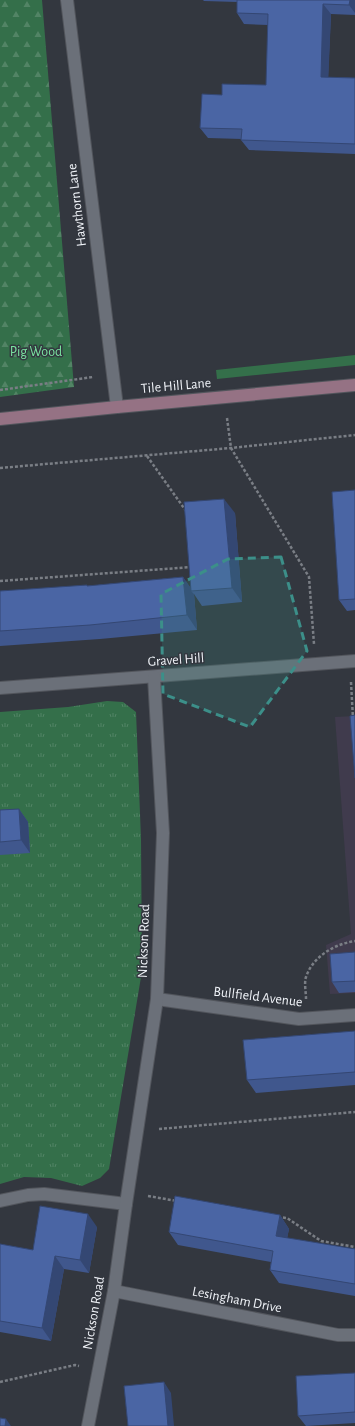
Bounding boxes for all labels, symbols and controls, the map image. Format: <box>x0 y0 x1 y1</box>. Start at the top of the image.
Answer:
street label: Hawthorn Lane <box>65 163 89 247</box>
park label: Pig Wood <box>10 345 62 359</box>
street label: Tile Hill Lane <box>140 376 212 396</box>
street label: Gravel Hill <box>147 651 205 669</box>
street label: Nickson Road <box>136 904 152 978</box>
street label: Bullfield Avenue <box>213 985 303 1009</box>
street label: Nickson Road <box>81 1275 107 1351</box>
street label: Lesingham Drive <box>191 1284 283 1316</box>

